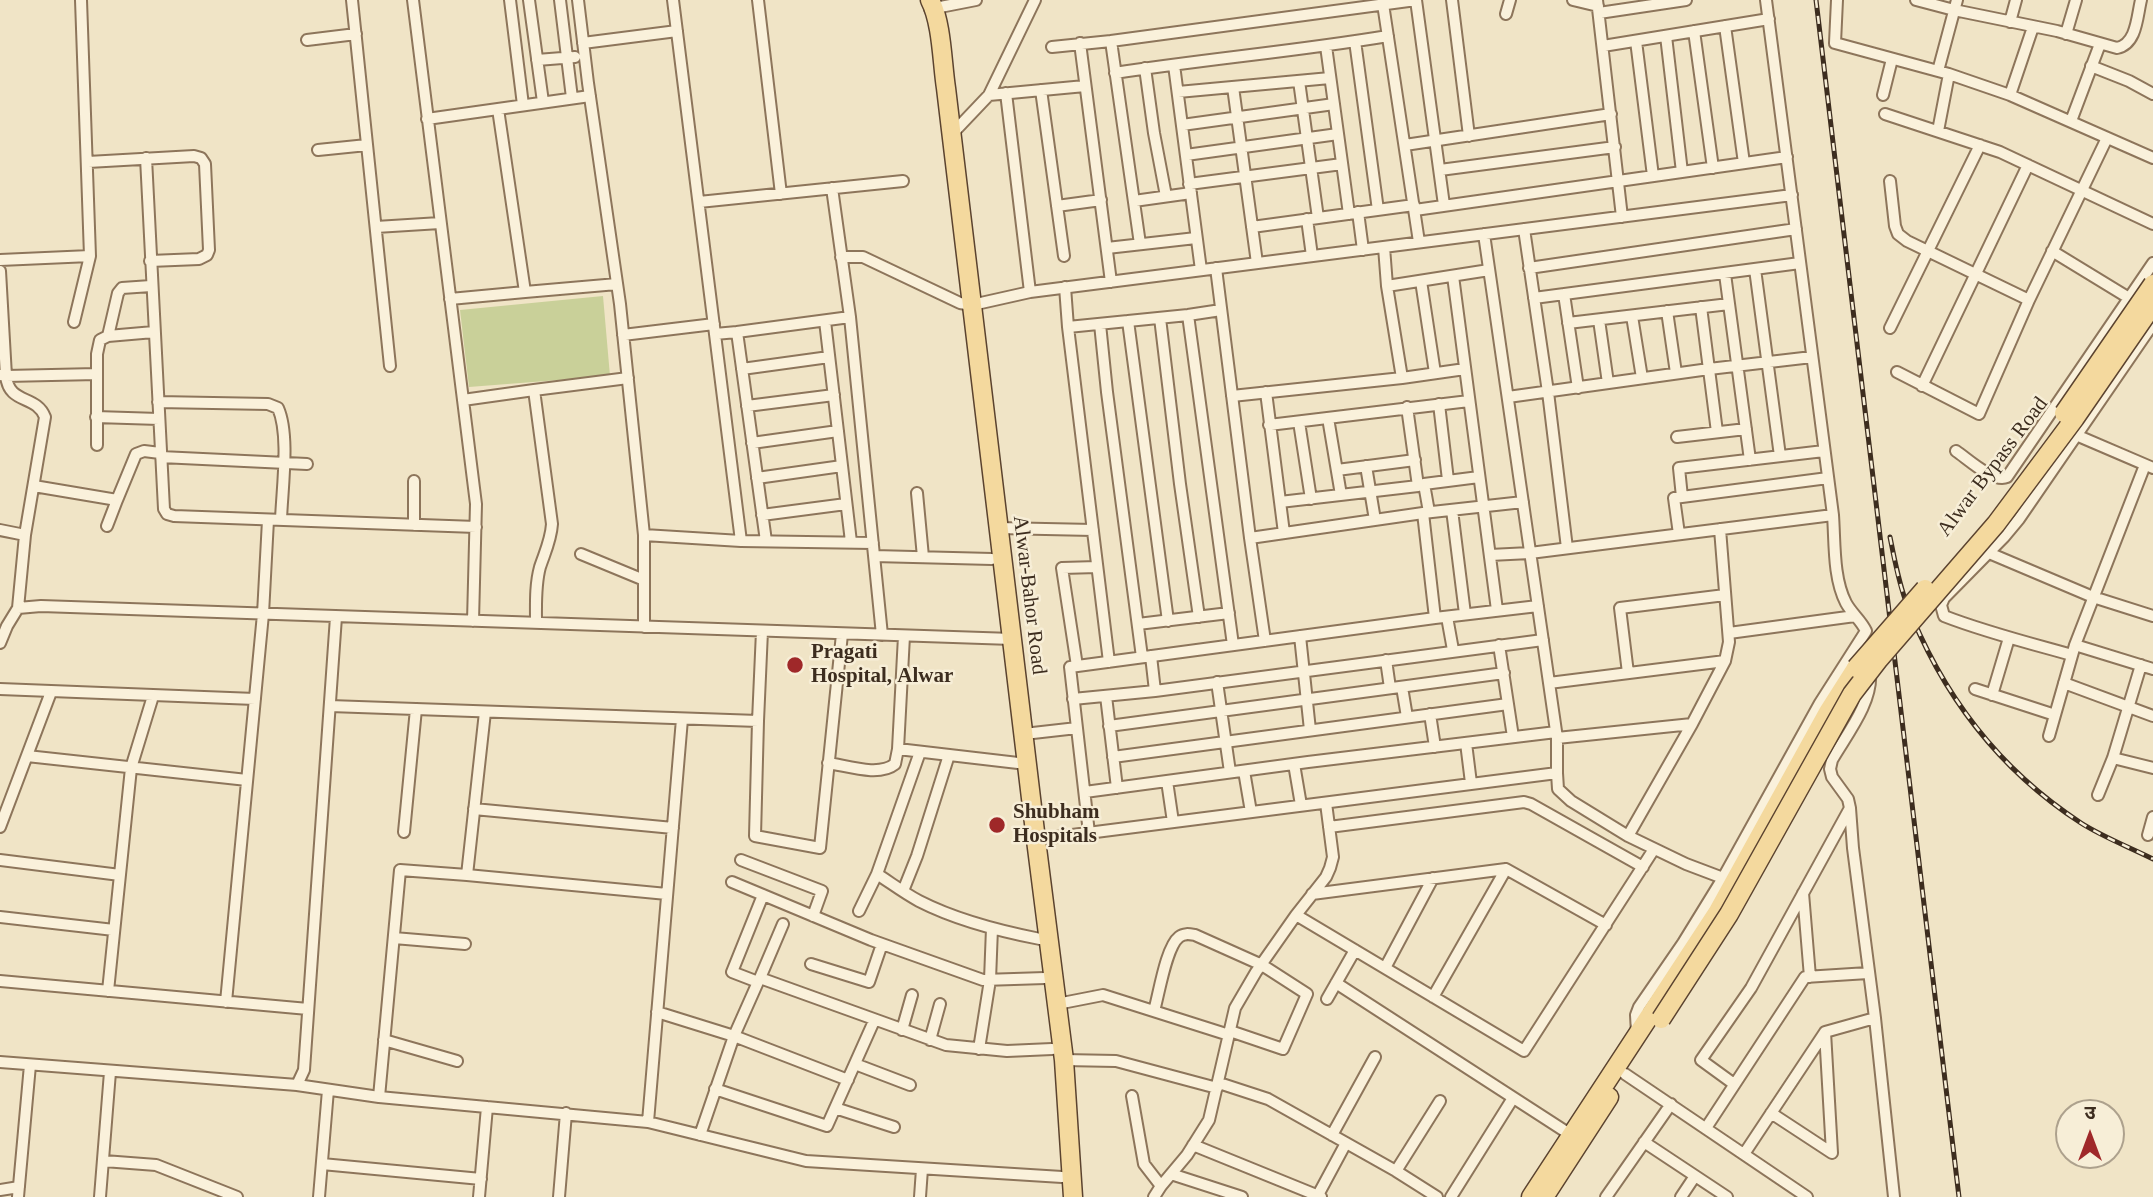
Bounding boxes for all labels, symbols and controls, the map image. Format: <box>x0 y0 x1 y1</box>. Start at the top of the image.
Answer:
street label: Alwar Bypass Road <box>1927 385 2059 549</box>
street label: Alwar-Bahor Road <box>1006 505 1052 685</box>
place label: Pragati Hospital, Alwar <box>811 640 970 690</box>
marker: Pragati Hospital, Alwar <box>785 655 805 675</box>
place label: Shubham Hospitals <box>1013 800 1112 850</box>
marker: Shubham Hospitals <box>987 815 1007 835</box>
north arrow <box>2055 1099 2125 1169</box>
text: उ <box>2084 1102 2096 1127</box>

